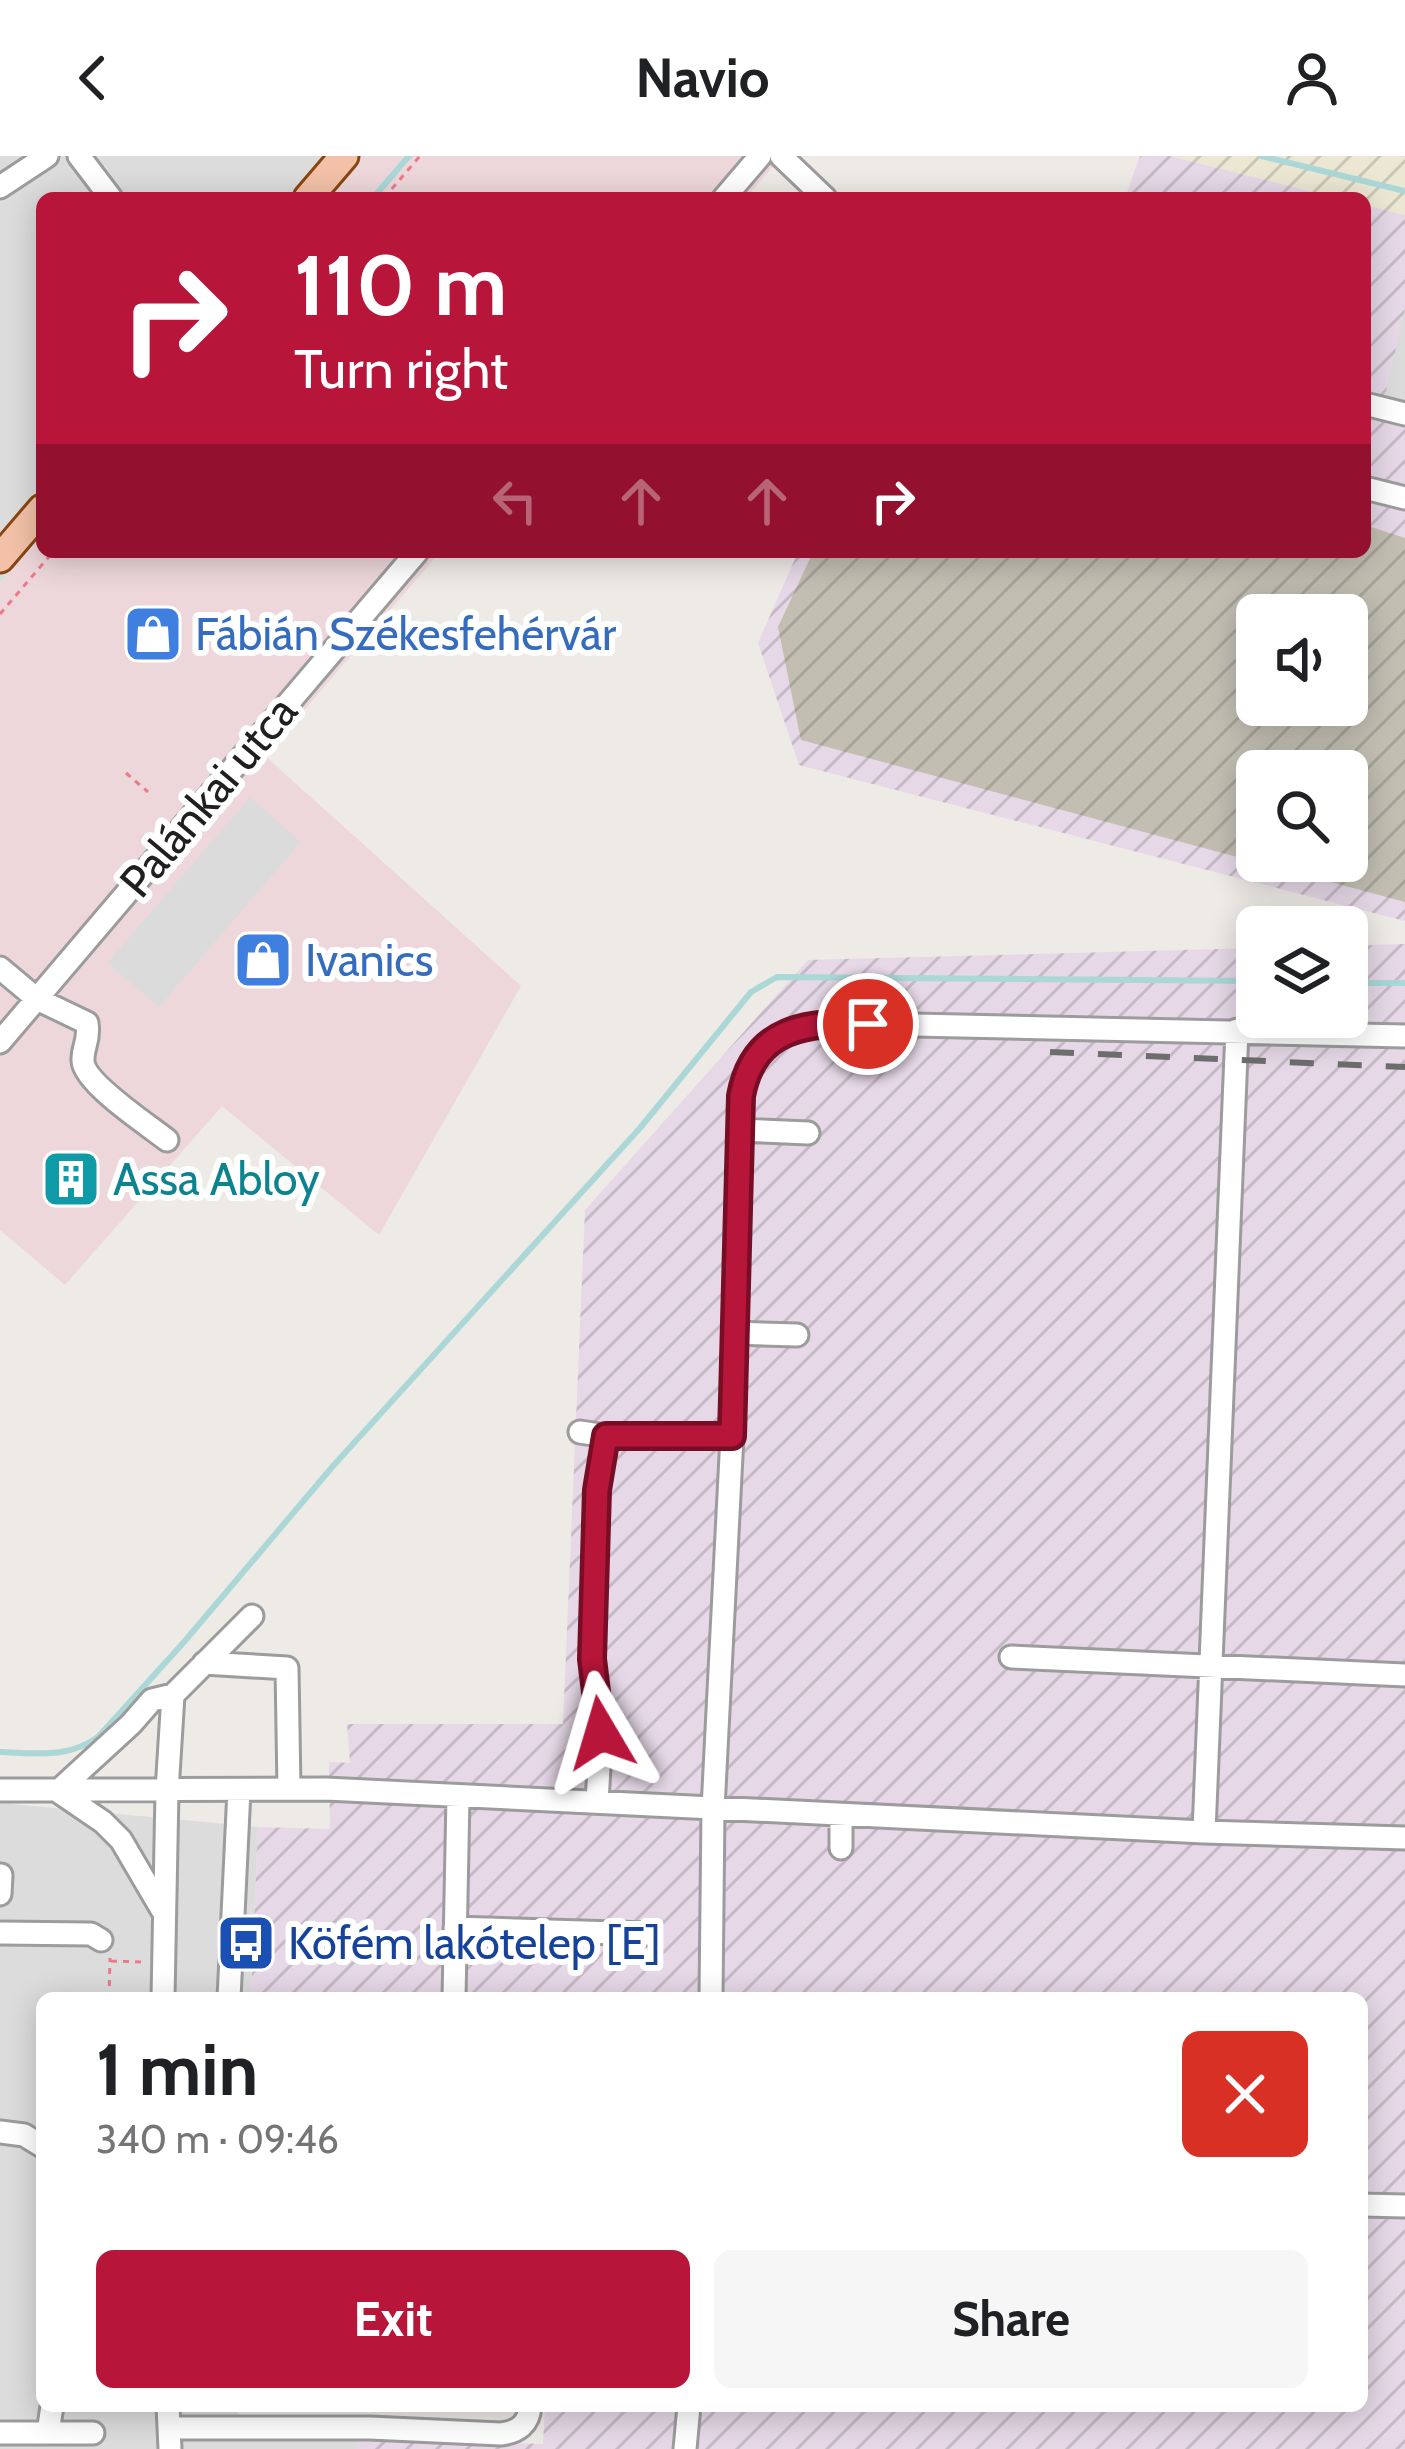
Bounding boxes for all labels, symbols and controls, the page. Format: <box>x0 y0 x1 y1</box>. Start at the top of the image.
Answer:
icon: back <box>60 45 126 111</box>
text: Navio <box>635 45 770 111</box>
icon: person <box>1279 45 1345 111</box>
text: 110 m <box>294 234 507 336</box>
icon: right <box>96 240 252 396</box>
text: Turn right <box>294 336 508 402</box>
icon: left <box>482 468 548 534</box>
icon: ahead <box>608 468 674 534</box>
icon: ahead <box>734 468 800 534</box>
icon: right <box>860 468 926 534</box>
map controls <box>1236 594 1368 1038</box>
button: sound <box>1236 594 1368 726</box>
shop icon: Fábián Székesfehérvár <box>122 603 184 665</box>
place label: Fábián Székesfehérvár <box>195 607 617 661</box>
street label: Palánkai utca <box>108 684 308 908</box>
button: search <box>1236 750 1368 882</box>
button: layers <box>1236 906 1368 1038</box>
shop icon: Ivanics <box>232 929 294 991</box>
place label: Ivanics <box>305 933 433 987</box>
pin <box>817 973 919 1075</box>
icon: arrive <box>835 991 901 1057</box>
building icon: Assa Abloy <box>40 1148 102 1210</box>
place label: Assa Abloy <box>113 1152 320 1206</box>
position arrow <box>538 1670 664 1796</box>
bus stop icon: Köfém lakótelep [E] <box>215 1912 277 1974</box>
place label: Köfém lakótelep [E] <box>288 1916 660 1970</box>
text: 1 min <box>96 2026 258 2113</box>
button: close <box>1182 2031 1308 2157</box>
text: 340 m · 09:46 <box>96 2115 339 2163</box>
button: Exit <box>96 2250 690 2388</box>
button: Share <box>714 2250 1308 2388</box>

